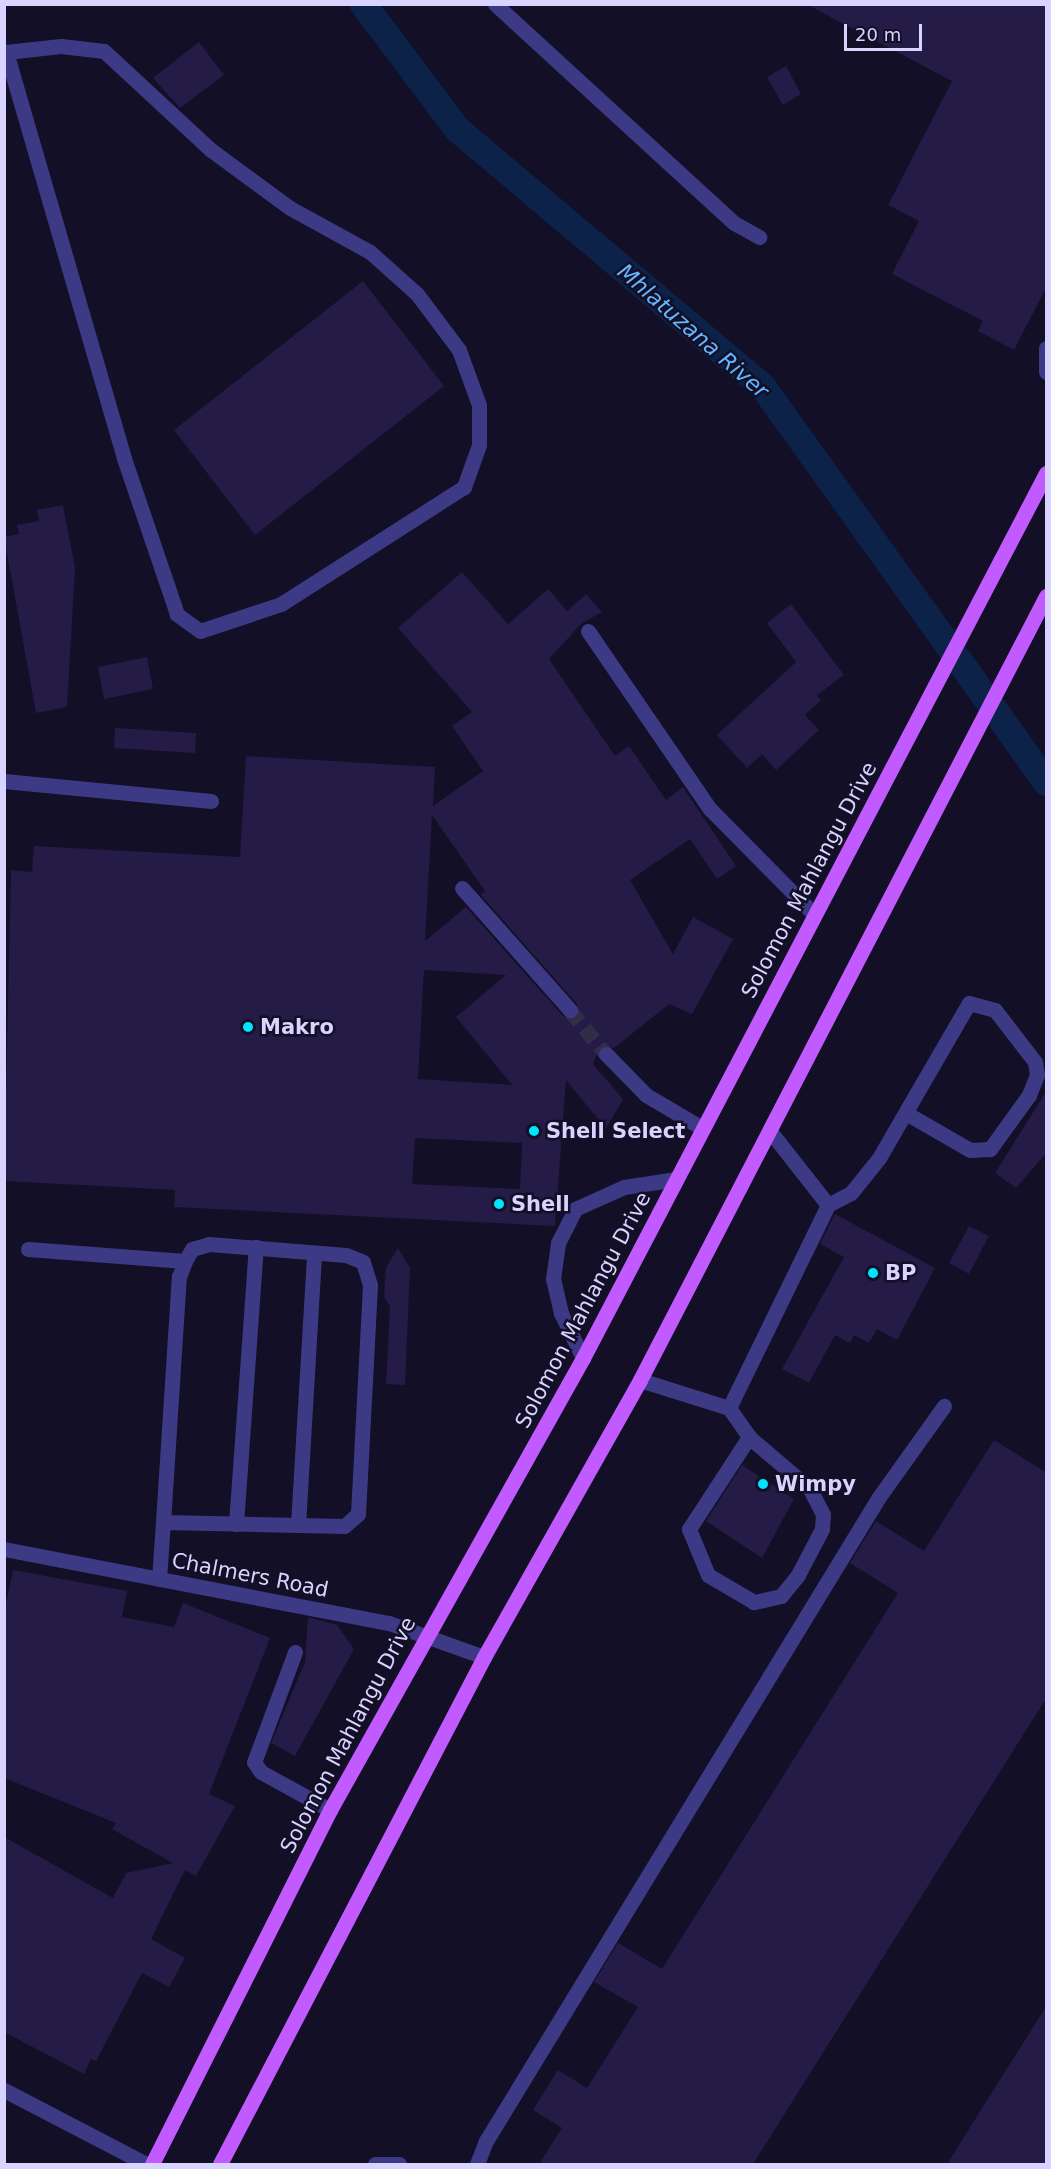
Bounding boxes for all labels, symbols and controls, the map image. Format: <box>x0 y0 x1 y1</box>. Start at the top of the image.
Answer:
scale bar <box>847 12 925 50</box>
text: 20 m <box>855 24 901 45</box>
water label: Mhlatuzana River <box>612 258 774 404</box>
street label: Solomon Mahlangu Drive <box>736 758 882 1002</box>
place label: Makro <box>260 1014 334 1040</box>
marker: Makro <box>241 1020 255 1034</box>
place label: Shell Select <box>546 1118 685 1144</box>
marker: Shell Select <box>527 1124 541 1138</box>
street label: Solomon Mahlangu Drive <box>510 1188 656 1432</box>
place label: Shell <box>511 1191 570 1217</box>
marker: Shell <box>492 1197 506 1211</box>
place label: BP <box>885 1260 916 1286</box>
marker: BP <box>866 1266 880 1280</box>
place label: Wimpy <box>775 1471 856 1497</box>
marker: Wimpy <box>756 1477 770 1491</box>
street label: Chalmers Road <box>170 1547 330 1603</box>
street label: Solomon Mahlangu Drive <box>275 1613 421 1857</box>

